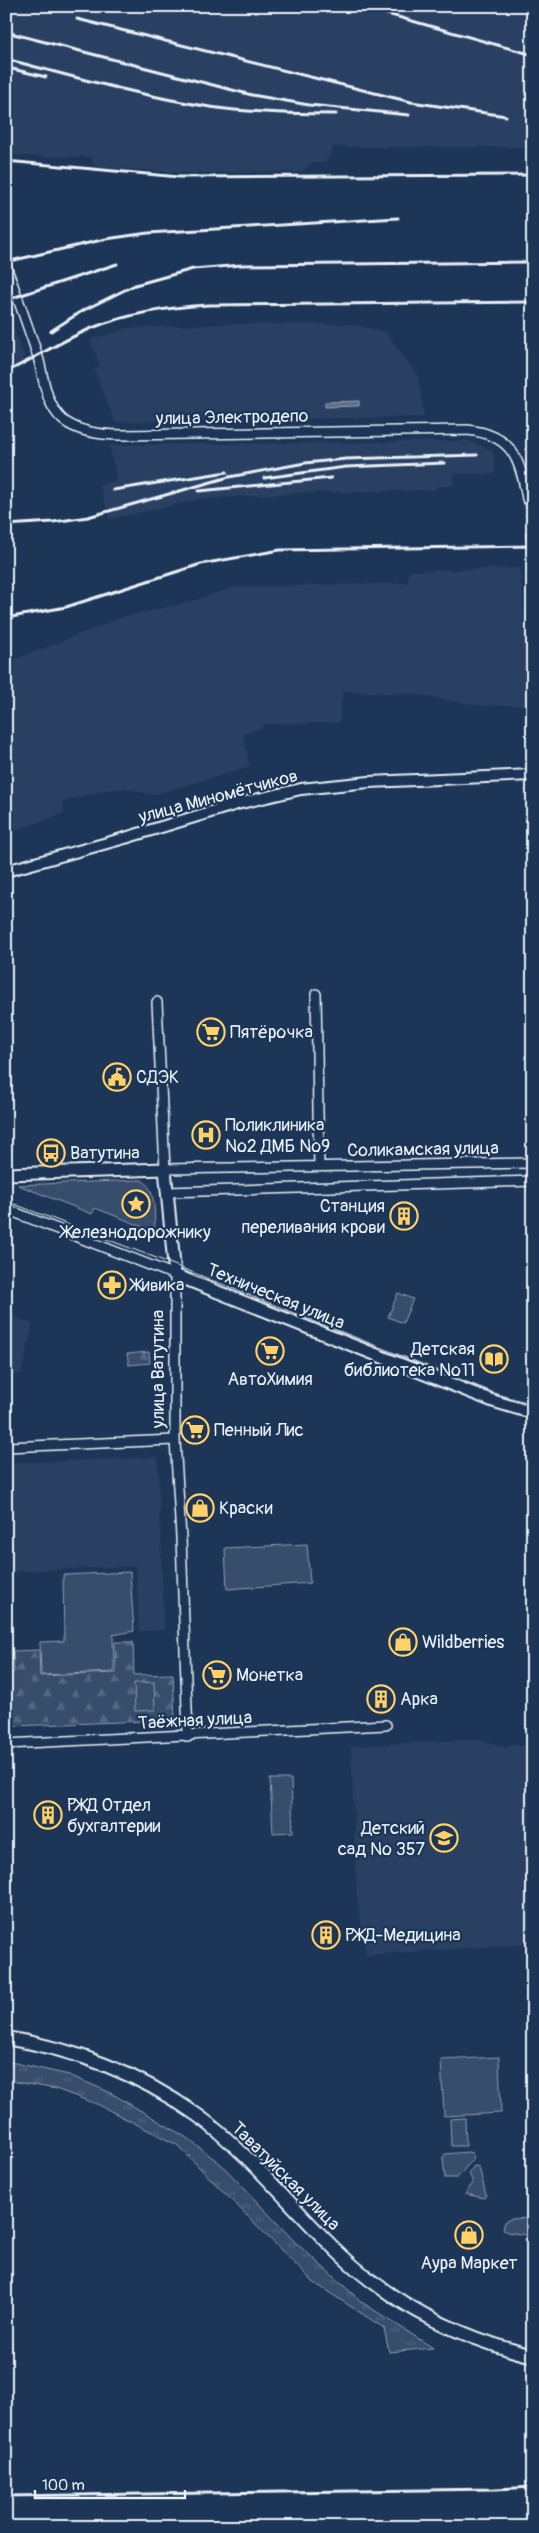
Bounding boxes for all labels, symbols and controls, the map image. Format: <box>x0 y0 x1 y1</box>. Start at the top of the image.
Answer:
street label: улица Электродепо <box>154 405 309 430</box>
street label: улица Миномётчиков <box>135 764 300 829</box>
supermarket icon: Пятёрочка <box>196 1017 226 1047</box>
place label: Пятёрочка <box>230 1021 313 1044</box>
public building icon: СДЭК <box>102 1062 132 1092</box>
place label: СДЭК <box>136 1066 179 1089</box>
place label: Поликлиника №2 ДМБ №9 <box>225 1114 330 1158</box>
hospital icon: Поликлиника №2 ДМБ №9 <box>191 1120 221 1150</box>
street label: Соликамская улица <box>347 1137 499 1162</box>
bus stop icon: Ватутина <box>36 1138 66 1168</box>
place label: Ватутина <box>70 1142 140 1165</box>
place icon: Железнодорожнику <box>121 1189 151 1219</box>
place label: Станция переливания крови <box>241 1195 385 1239</box>
building icon: Станция переливания крови <box>389 1201 419 1231</box>
place label: Железнодорожнику <box>58 1221 211 1244</box>
street label: Техническая улица <box>203 1258 348 1335</box>
pharmacy icon: Живика <box>97 1270 127 1300</box>
place label: Живика <box>128 1274 184 1297</box>
street label: улица Ватутина <box>147 1310 170 1429</box>
supermarket icon: АвтоХимия <box>255 1336 285 1366</box>
place label: Детская библиотека №11 <box>344 1338 475 1382</box>
library icon: Детская библиотека №11 <box>479 1344 509 1374</box>
place label: АвтоХимия <box>227 1368 313 1391</box>
supermarket icon: Пенный Лис <box>180 1415 210 1445</box>
place label: Пенный Лис <box>214 1419 304 1442</box>
shop icon: Краски <box>185 1493 215 1523</box>
place label: Краски <box>219 1497 273 1520</box>
shop icon: Wildberries <box>388 1627 418 1657</box>
place label: Wildberries <box>422 1631 504 1654</box>
supermarket icon: Монетка <box>202 1660 232 1690</box>
place label: Монетка <box>236 1664 303 1687</box>
building icon: Арка <box>366 1684 396 1714</box>
place label: Арка <box>400 1688 438 1711</box>
street label: Таёжная улица <box>137 1706 253 1735</box>
place label: РЖД Отдел бухгалтерии <box>67 1794 160 1838</box>
building icon: РЖД Отдел бухгалтерии <box>33 1800 63 1830</box>
place label: Детский сад № 357 <box>338 1817 425 1861</box>
school or university icon: Детский сад № 357 <box>429 1823 459 1853</box>
building icon: РЖД-Медицина <box>311 1920 341 1950</box>
place label: РЖД-Медицина <box>345 1924 461 1947</box>
street label: Таватуйская улица <box>226 2117 345 2236</box>
shop icon: Аура Маркет <box>454 2220 484 2250</box>
place label: Аура Маркет <box>420 2252 518 2275</box>
scale bar <box>35 2468 185 2500</box>
text: 100 m <box>42 2476 85 2495</box>

